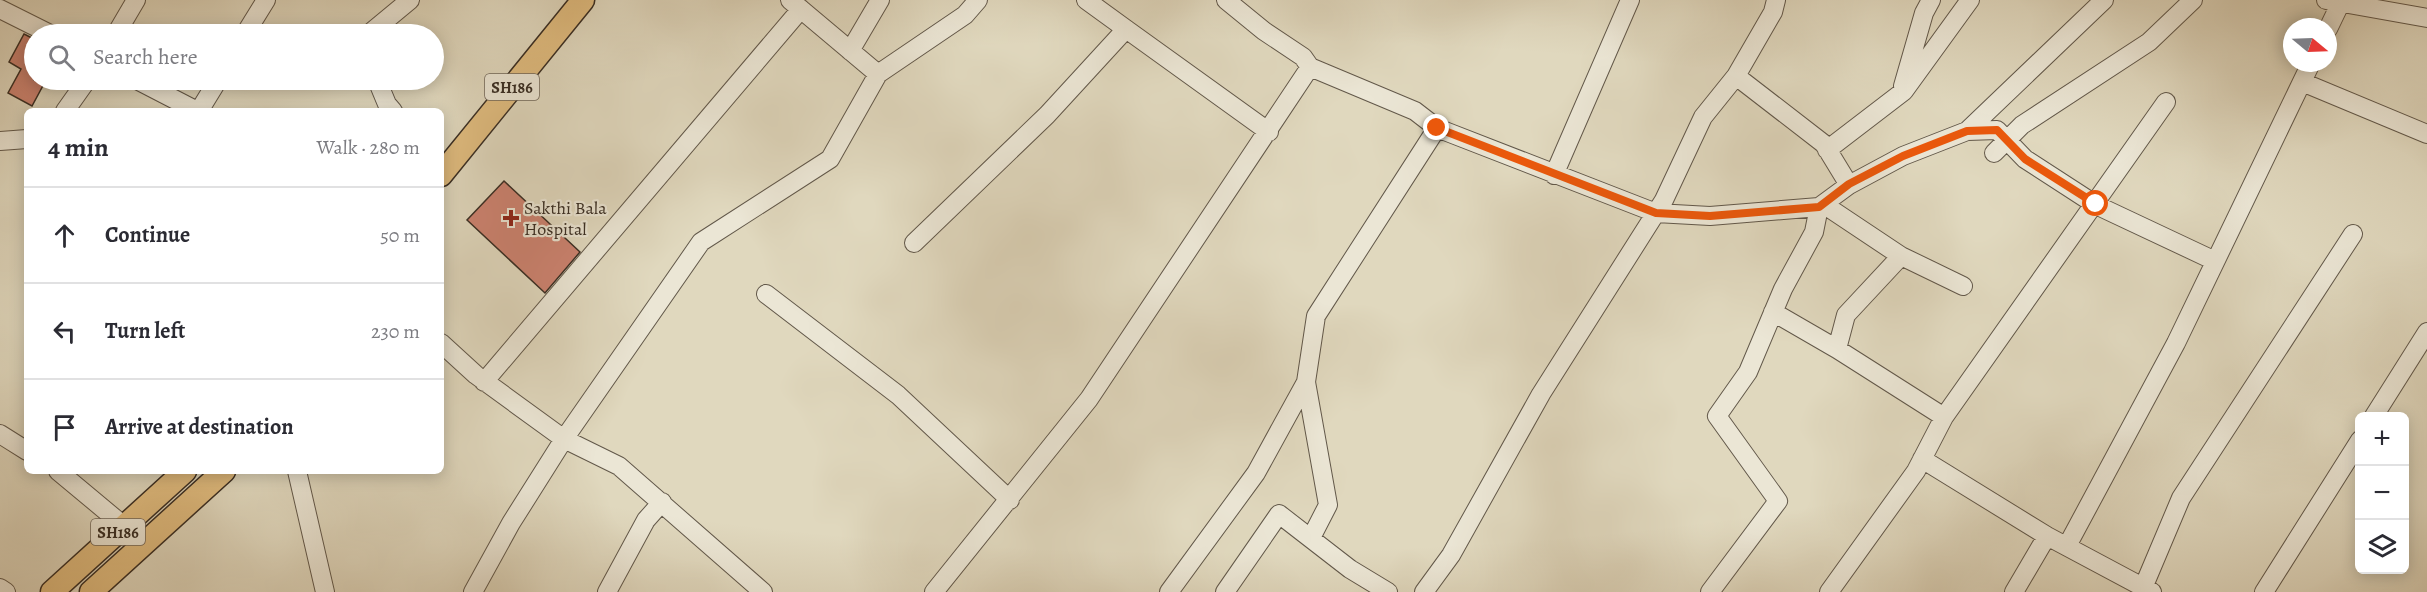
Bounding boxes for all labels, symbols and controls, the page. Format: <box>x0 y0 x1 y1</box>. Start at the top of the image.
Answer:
north arrow <box>2283 18 2337 72</box>
search box <box>24 24 444 90</box>
icon: search <box>45 41 78 74</box>
text: Search here <box>93 42 198 72</box>
road number: SH186 <box>485 74 539 100</box>
route end <box>1423 114 1449 140</box>
text: 4 min <box>48 130 109 165</box>
text: Walk · 280 m <box>316 134 420 161</box>
route start <box>2082 190 2108 216</box>
place label: Sakthi Bala Hospital <box>524 196 607 241</box>
marker: Sakthi Bala Hospital <box>502 209 520 227</box>
icon: ahead <box>48 219 81 252</box>
text: Continue <box>105 220 190 250</box>
text: 50 m <box>380 222 420 249</box>
icon: left <box>48 315 81 348</box>
text: Turn left <box>105 316 185 346</box>
text: 230 m <box>371 318 420 345</box>
icon: arrive <box>48 411 81 444</box>
text: Arrive at destination <box>105 412 294 442</box>
map controls <box>2355 412 2409 574</box>
button: + <box>2355 412 2409 466</box>
button: − <box>2355 466 2409 520</box>
road number: SH186 <box>91 519 145 545</box>
button: layers <box>2355 520 2409 574</box>

